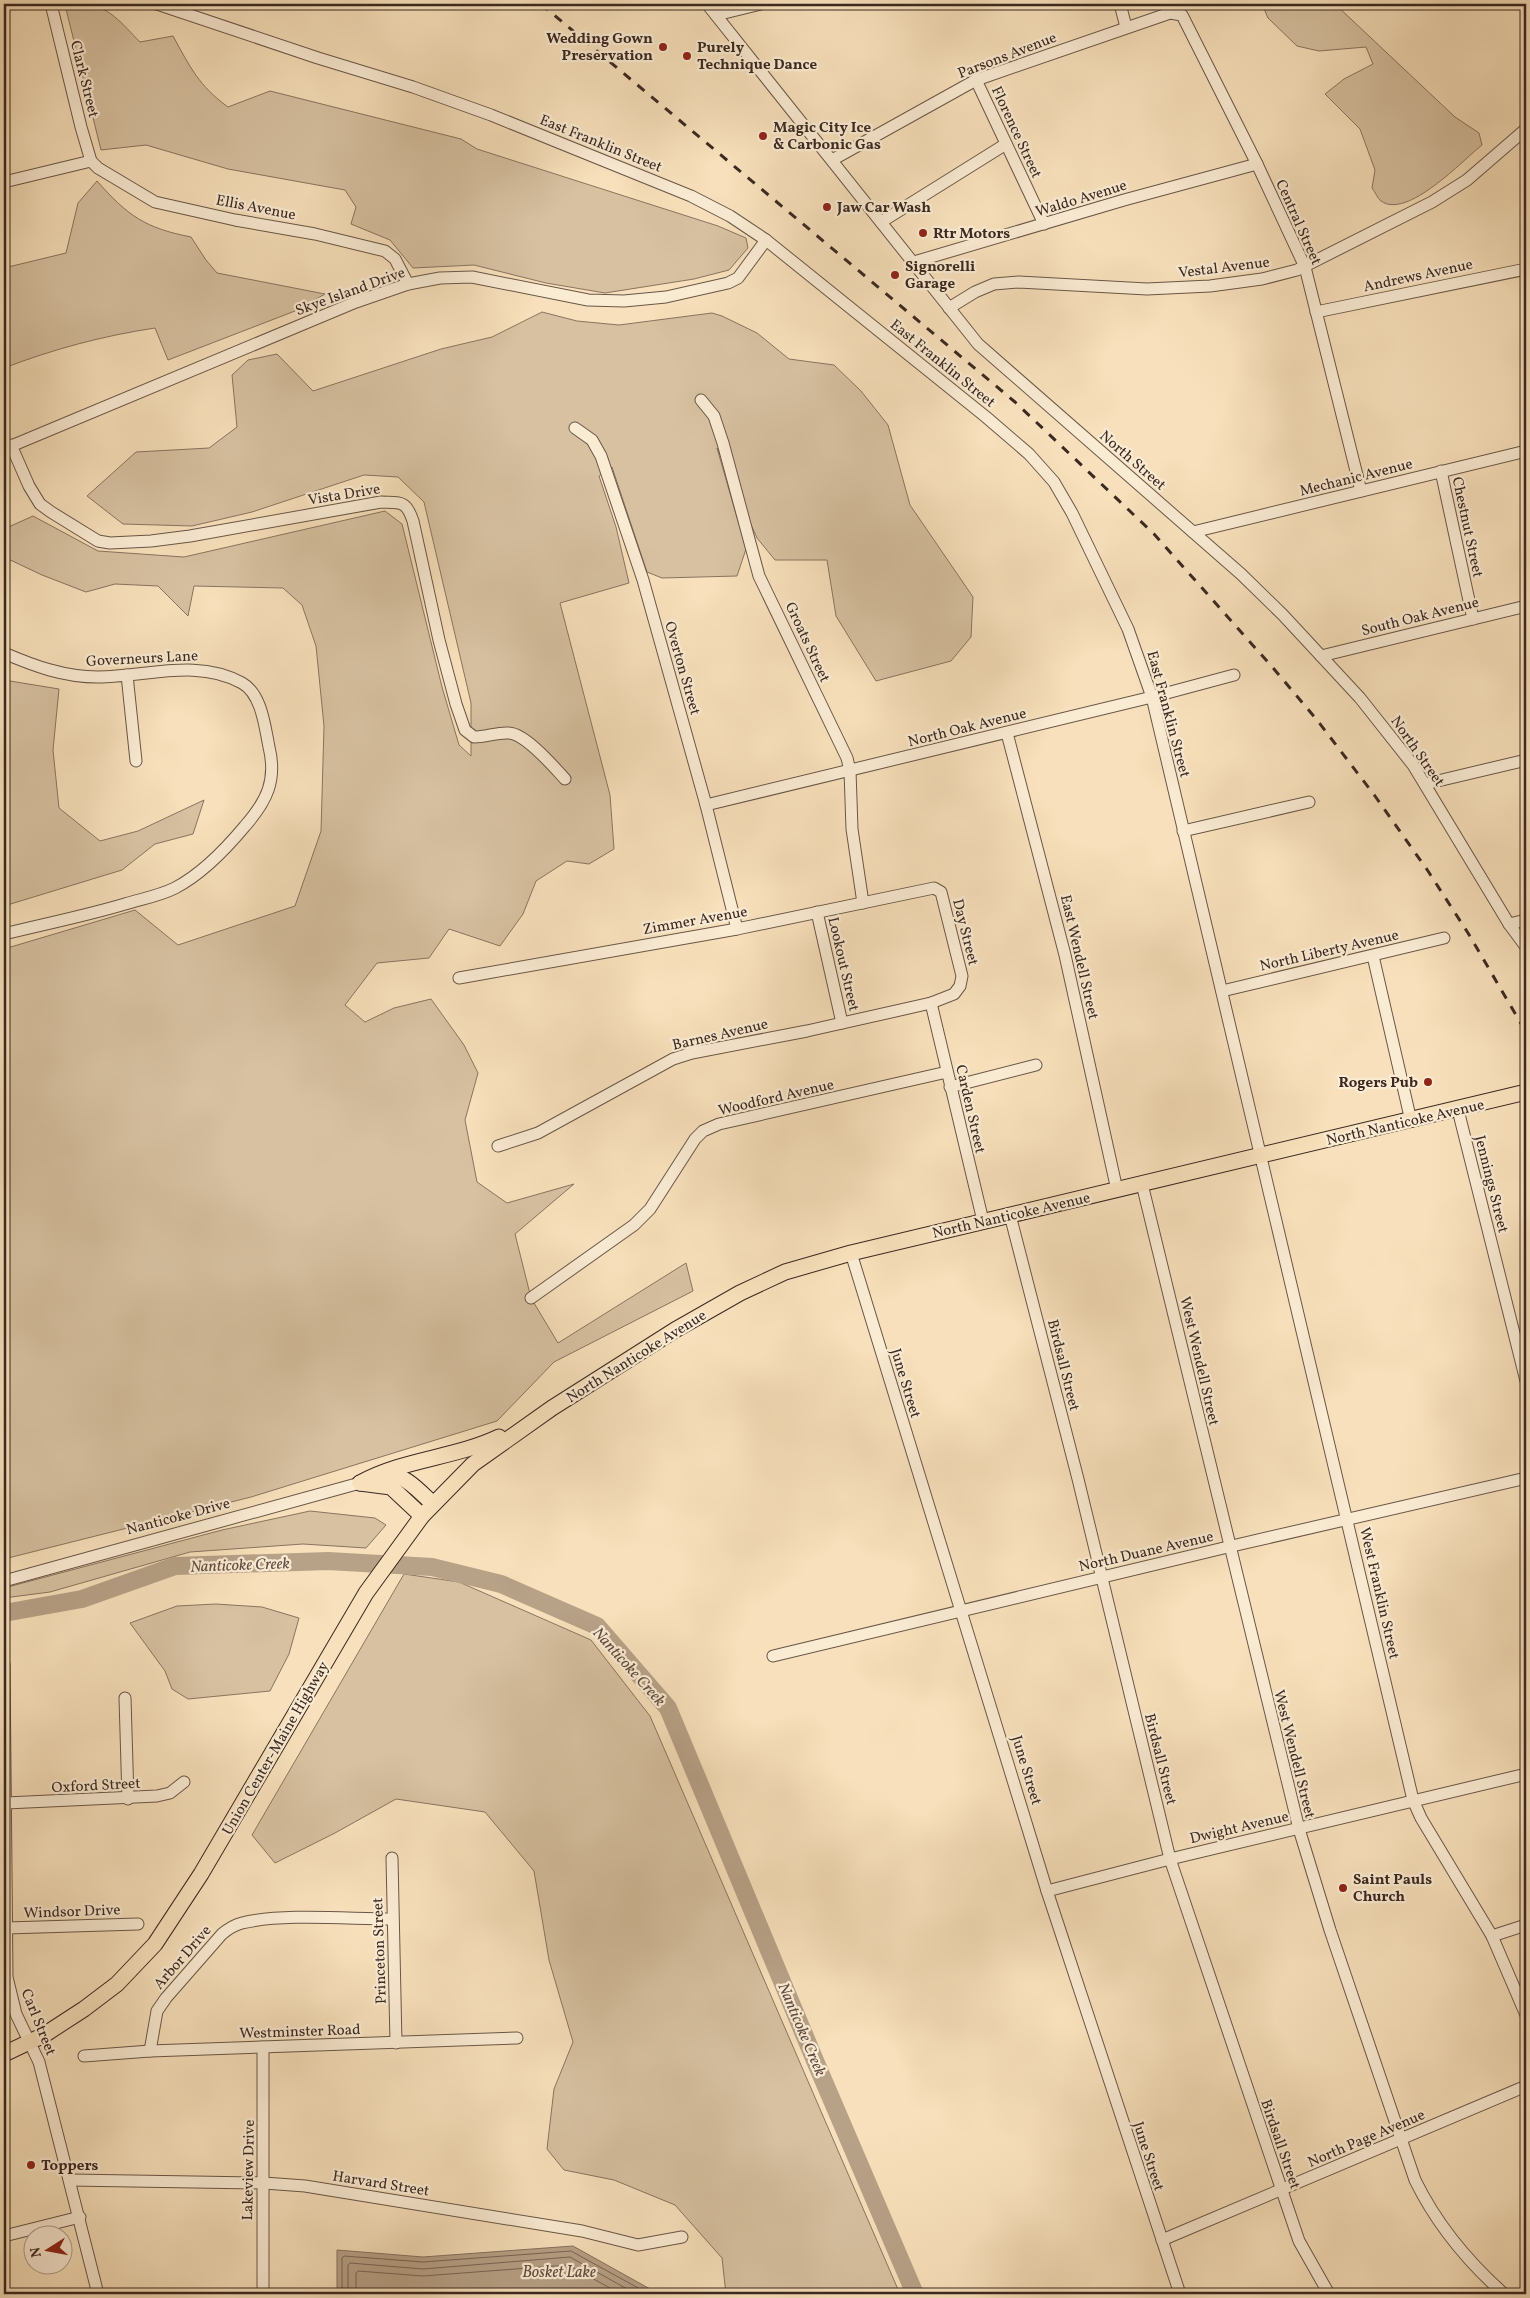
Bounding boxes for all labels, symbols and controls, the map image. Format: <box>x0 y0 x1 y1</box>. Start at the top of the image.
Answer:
street label: Parsons Avenue <box>955 28 1060 85</box>
place label: Wedding Gown Preservation <box>546 29 653 67</box>
place label: Purely Technique Dance <box>697 38 817 76</box>
street label: Clark Street <box>64 39 103 120</box>
marker: Wedding Gown Preservation <box>657 41 669 53</box>
marker: Purely Technique Dance <box>681 50 693 62</box>
street label: Florence Street <box>985 83 1046 182</box>
street label: East Franklin Street <box>536 110 665 179</box>
place label: Magic City Ice & Carbonic Gas <box>773 118 881 156</box>
marker: Magic City Ice & Carbonic Gas <box>757 130 769 142</box>
street label: Waldo Avenue <box>1033 176 1130 223</box>
street label: Central Street <box>1269 176 1326 269</box>
street label: Ellis Avenue <box>214 190 297 227</box>
place label: Jaw Car Wash <box>836 198 931 219</box>
marker: Jaw Car Wash <box>821 201 833 213</box>
place label: Rtr Motors <box>933 224 1010 245</box>
marker: Rtr Motors <box>917 227 929 239</box>
street label: Vestal Avenue <box>1177 252 1271 284</box>
street label: Andrews Avenue <box>1362 255 1475 298</box>
place label: Signorelli Garage <box>905 257 975 295</box>
street label: Skye Island Drive <box>293 263 408 322</box>
marker: Signorelli Garage <box>889 269 901 281</box>
street label: East Franklin Street <box>885 315 999 413</box>
street label: North Street <box>1094 426 1170 496</box>
street label: Mechanic Avenue <box>1298 454 1415 503</box>
street label: Chestnut Street <box>1446 475 1487 580</box>
street label: Vista Drive <box>307 479 382 512</box>
street label: South Oak Avenue <box>1359 593 1481 642</box>
street label: Groats Street <box>779 599 834 686</box>
street label: Overton Street <box>658 619 705 718</box>
street label: Governeurs Lane <box>86 646 199 673</box>
street label: East Franklin Street <box>1141 649 1195 780</box>
street label: North Oak Avenue <box>906 704 1029 753</box>
street label: North Street <box>1385 712 1449 791</box>
street label: East Wendell Street <box>1054 893 1103 1022</box>
street label: Day Street <box>946 897 983 968</box>
street label: Zimmer Avenue <box>641 902 749 941</box>
street label: Lookout Street <box>821 915 864 1014</box>
street label: North Liberty Avenue <box>1258 925 1401 978</box>
street label: Barnes Avenue <box>670 1014 770 1057</box>
street label: Carden Street <box>949 1063 990 1156</box>
place label: Rogers Pub <box>1338 1073 1418 1094</box>
street label: Woodford Avenue <box>716 1075 836 1122</box>
marker: Rogers Pub <box>1422 1076 1434 1088</box>
street label: North Nanticoke Avenue <box>1324 1095 1486 1152</box>
street label: Jennings Street <box>1468 1133 1513 1235</box>
street label: North Nanticoke Avenue <box>930 1188 1092 1245</box>
street label: West Wendell Street <box>1173 1295 1224 1428</box>
street label: North Nanticoke Avenue <box>563 1306 711 1409</box>
street label: Birdsall Street <box>1041 1317 1084 1413</box>
street label: June Street <box>884 1346 925 1421</box>
street label: Nanticoke Drive <box>124 1494 233 1541</box>
street label: West Franklin Street <box>1353 1525 1404 1661</box>
street label: North Duane Avenue <box>1077 1527 1216 1578</box>
water label: Nanticoke Creek <box>190 1553 291 1579</box>
water label: Nanticoke Creek <box>587 1623 670 1712</box>
street label: Union Center-Maine Highway <box>218 1658 335 1840</box>
street label: West Wendell Street <box>1267 1688 1320 1821</box>
street label: Birdsall Street <box>1138 1711 1181 1807</box>
street label: June Street <box>1005 1733 1046 1808</box>
street label: Oxford Street <box>51 1774 141 1799</box>
street label: Dwight Avenue <box>1188 1807 1291 1850</box>
place label: Saint Pauls Church <box>1353 1870 1432 1908</box>
marker: Saint Pauls Church <box>1337 1882 1349 1894</box>
street label: Princeton Street <box>368 1897 393 2005</box>
street label: Windsor Drive <box>23 1900 121 1925</box>
street label: Arbor Drive <box>149 1921 217 1995</box>
water label: Nanticoke Creek <box>772 1980 831 2080</box>
street label: Carl Street <box>15 1986 61 2059</box>
street label: Westminster Road <box>239 2020 361 2045</box>
street label: Birdsall Street <box>1254 2097 1305 2192</box>
street label: North Page Avenue <box>1305 2105 1429 2174</box>
street label: Lakeview Drive <box>238 2119 261 2221</box>
street label: June Street <box>1126 2119 1169 2194</box>
place label: Toppers <box>41 2156 99 2177</box>
marker: Toppers <box>25 2159 37 2171</box>
street label: Harvard Street <box>331 2166 431 2202</box>
north arrow <box>22 2226 72 2276</box>
text: N <box>26 2245 47 2259</box>
water label: Bosket Lake <box>522 2262 596 2284</box>

